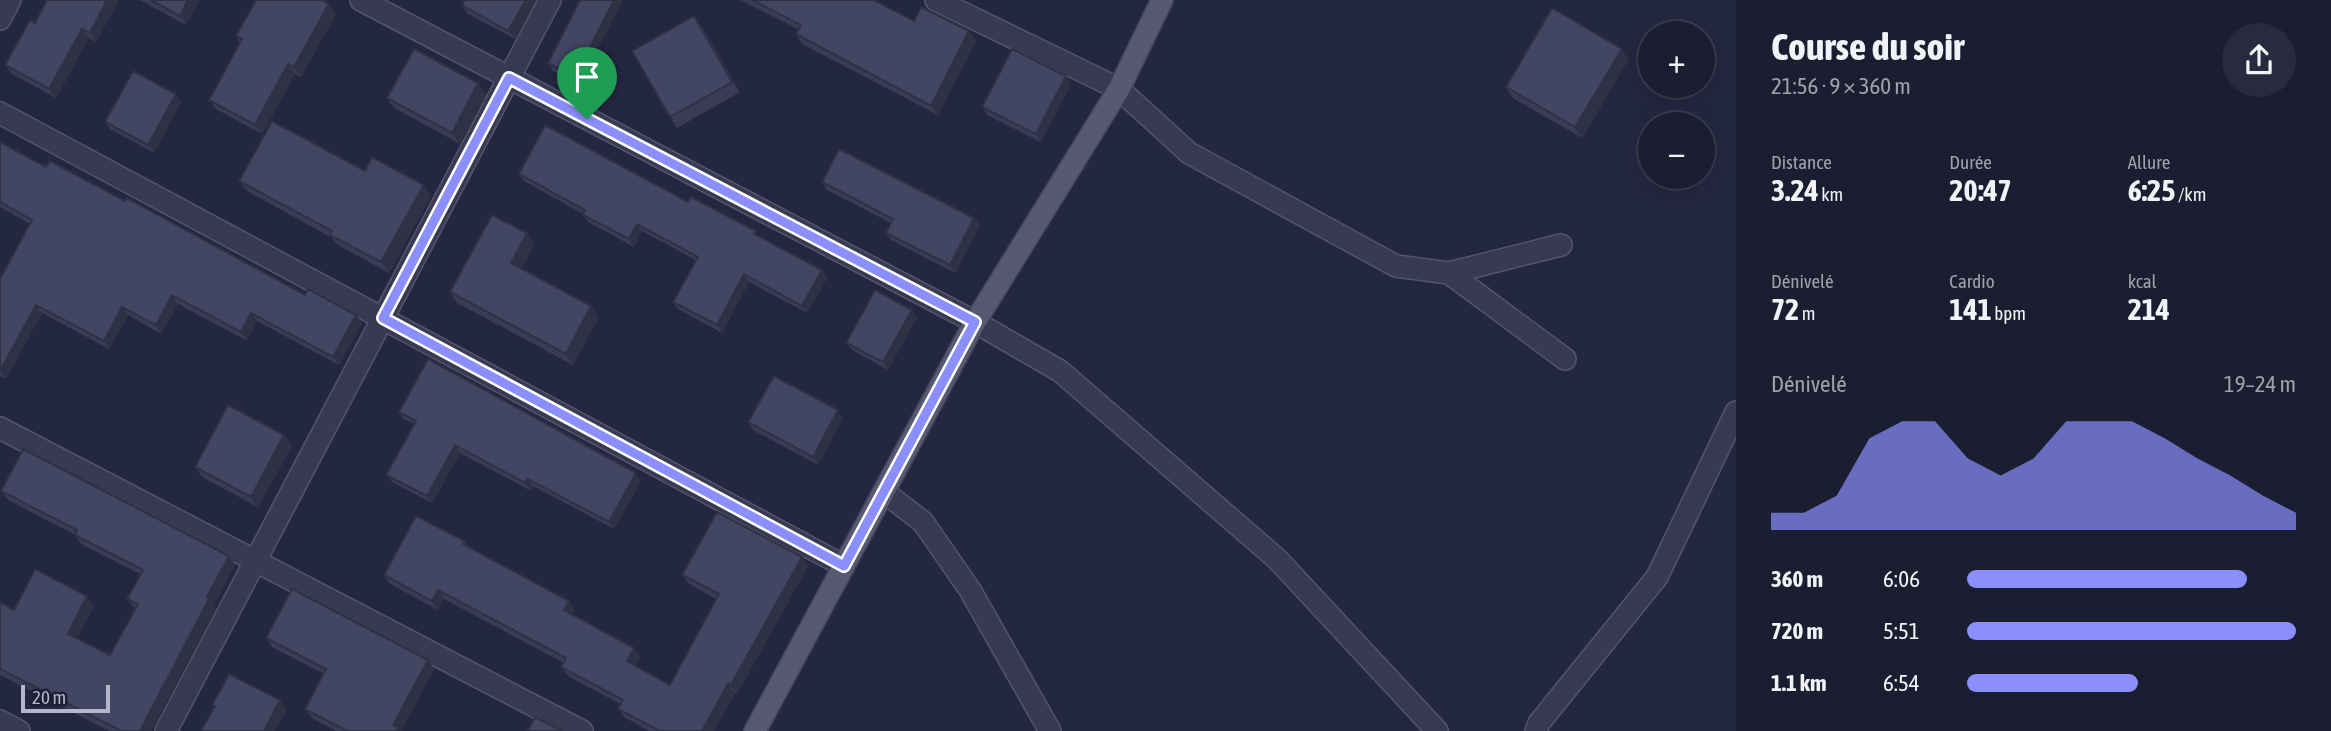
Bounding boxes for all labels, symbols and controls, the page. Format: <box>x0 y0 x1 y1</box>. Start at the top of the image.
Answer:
map controls <box>1638 21 1715 189</box>
button: + <box>1638 21 1715 98</box>
button: share <box>2222 23 2296 97</box>
text: Course du soir <box>1771 25 1964 68</box>
pin <box>557 47 617 119</box>
icon: arrive <box>568 58 606 96</box>
text: 21:56 · 9 × 360 m <box>1771 73 1911 99</box>
button: − <box>1638 112 1715 189</box>
text: Distance <box>1771 151 1832 173</box>
text: Durée <box>1949 151 1992 173</box>
text: Allure <box>2128 151 2170 173</box>
text: 3.24 <box>1771 173 1819 207</box>
text: 20:47 <box>1949 173 2012 207</box>
text: 6:25 <box>2128 173 2175 207</box>
text: km <box>1819 183 1843 205</box>
text: /km <box>2175 183 2206 205</box>
text: Dénivelé <box>1771 270 1834 292</box>
text: Cardio <box>1949 270 1995 292</box>
text: kcal <box>2128 270 2157 292</box>
text: 72 <box>1771 292 1799 326</box>
text: 141 <box>1949 292 1992 326</box>
text: 214 <box>2128 292 2170 326</box>
text: m <box>1799 302 1816 324</box>
text: bpm <box>1992 302 2026 324</box>
text: Dénivelé <box>1771 371 1847 397</box>
text: 19–24 m <box>2224 371 2296 397</box>
text: 360 m <box>1771 566 1823 592</box>
text: 6:06 <box>1883 566 1920 592</box>
text: 720 m <box>1771 618 1823 644</box>
text: 5:51 <box>1883 618 1920 644</box>
text: 1.1 km <box>1771 670 1827 696</box>
text: 6:54 <box>1883 670 1920 696</box>
scale bar <box>21 682 110 714</box>
text: 20 m <box>32 686 66 708</box>

